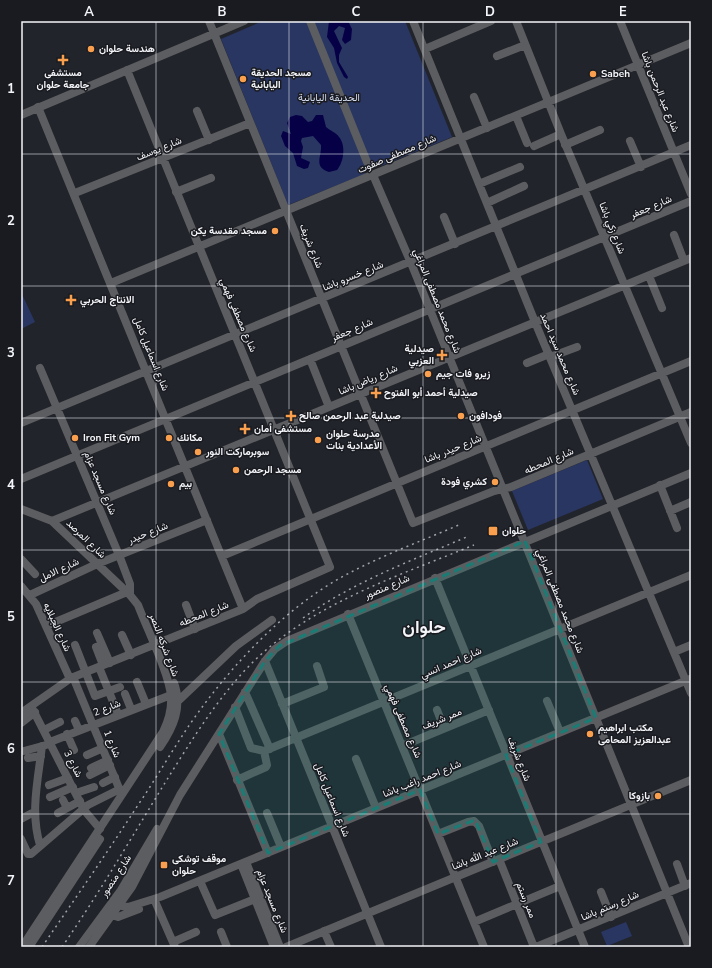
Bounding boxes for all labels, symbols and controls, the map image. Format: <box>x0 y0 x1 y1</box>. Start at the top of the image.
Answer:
text: A <box>84 3 94 21</box>
text: B <box>218 3 227 21</box>
text: C <box>352 3 361 21</box>
text: D <box>485 3 495 21</box>
text: E <box>619 3 627 21</box>
place label: هندسة حلوان <box>99 42 155 56</box>
marker: هندسة حلوان <box>86 44 96 54</box>
street label: شارع عبد الرحمن باشا <box>637 50 683 135</box>
marker: مستشفى جامعة حلوان <box>57 54 69 66</box>
place label: مستشفى جامعة حلوان <box>37 66 90 92</box>
place label: مسجد الحديقة اليابانية <box>251 66 312 92</box>
place label: Sabeh <box>601 67 630 81</box>
marker: Sabeh <box>588 69 598 79</box>
marker: مسجد الحديقة اليابانية <box>238 74 248 84</box>
text: 1 <box>7 80 15 98</box>
park label: الحديقة اليابانية <box>298 91 360 105</box>
street label: شارع مصطفى صفوت <box>356 131 438 177</box>
street label: شارع يوسف <box>134 133 184 164</box>
street label: شارع جعفر <box>627 192 674 222</box>
street label: شارع زكي باشا <box>594 200 629 256</box>
text: 2 <box>7 212 15 230</box>
street label: شارع شريف <box>296 222 326 270</box>
place label: مسجد مقدسة يكن <box>191 224 268 238</box>
marker: مسجد مقدسة يكن <box>270 226 280 236</box>
street label: شارع محمد مصطفى المراغي <box>409 247 464 356</box>
street label: شارع خسرو باشا <box>320 257 386 295</box>
street label: شارع مصطفى فهمي <box>215 276 260 355</box>
place label: الانتاج الحربي <box>80 293 134 308</box>
marker: الانتاج الحربي <box>65 294 77 306</box>
street label: شارع محمد سيد احمد <box>536 311 584 397</box>
street label: شارع اسماعيل كامل <box>130 315 172 393</box>
street label: شارع جعفر <box>328 315 375 345</box>
place label: صيدلية العزبي <box>405 342 435 369</box>
text: 3 <box>7 344 15 362</box>
marker: صيدلية العزبي <box>437 350 447 360</box>
street label: شارع رياض باشا <box>336 361 400 399</box>
place label: زيرو فات جيم <box>436 367 491 381</box>
marker: زيرو فات جيم <box>423 369 433 379</box>
place label: صيدلية أحمد أبو الفتوح <box>384 386 478 400</box>
marker: صيدلية أحمد أبو الفتوح <box>371 388 381 398</box>
place label: صيدلية عبد الرحمن صالح <box>299 409 401 423</box>
place label: فودافون <box>469 409 502 423</box>
marker: صيدلية عبد الرحمن صالح <box>286 411 296 421</box>
marker: فودافون <box>456 411 466 421</box>
place label: مستشفى أمان <box>254 422 312 436</box>
marker: مستشفى أمان <box>239 423 251 435</box>
place label: مدرسة حلوان الأعدادية بنات <box>326 427 382 453</box>
place label: Iron Fit Gym <box>83 431 140 445</box>
place label: مكانك <box>177 431 203 445</box>
street label: شارع حيدر باشا <box>422 431 484 467</box>
marker: Iron Fit Gym <box>70 433 80 443</box>
marker: مكانك <box>164 433 174 443</box>
marker: مدرسة حلوان الأعدادية بنات <box>313 435 323 445</box>
street label: شارع المحطه <box>522 444 576 478</box>
place label: سوبرماركت النور <box>205 445 269 459</box>
marker: سوبرماركت النور <box>193 447 203 457</box>
street label: شارع مسجد عزام <box>80 449 120 517</box>
place label: مسجد الرحمن <box>244 463 302 477</box>
marker: مسجد الرحمن <box>231 465 241 475</box>
place label: كشري فودة <box>441 475 487 490</box>
text: 4 <box>7 476 15 494</box>
place label: بيم <box>179 477 192 491</box>
marker: كشري فودة <box>490 477 500 487</box>
marker: بيم <box>166 479 176 489</box>
street label: شارع المرصد <box>63 516 109 562</box>
street label: شارع حيدر <box>125 519 170 548</box>
place label: حلوان <box>502 524 526 538</box>
marker: حلوان <box>487 525 499 537</box>
street label: شارع محمد مصطفى المراغي <box>532 547 587 656</box>
street label: شارع الامل <box>37 555 81 585</box>
street label: شارع منصور <box>361 571 412 603</box>
street label: شارع المحطه <box>177 598 231 630</box>
street label: شارع الجبلايه <box>40 600 74 654</box>
text: 5 <box>7 608 15 626</box>
street label: شارع شركه النصر <box>145 610 183 679</box>
district label: حلوان <box>402 615 446 639</box>
street label: شارع احمد انسي <box>418 644 484 683</box>
street label: شارع مصطفى فهمي <box>380 682 425 761</box>
street label: شارع 2 <box>91 696 123 720</box>
street label: ممر شريف <box>420 705 464 733</box>
place label: مكتب ابراهيم عبدالعزيز المحامى <box>598 721 671 747</box>
street label: شارع 1 <box>100 728 124 760</box>
marker: مكتب ابراهيم عبدالعزيز المحامى <box>585 729 595 739</box>
street label: شارع شريف <box>504 735 534 783</box>
text: 6 <box>7 740 15 758</box>
street label: شارع 3 <box>60 748 86 780</box>
street label: شارع احمد راغب باشا <box>381 757 463 801</box>
street label: شارع اسماعيل كامل <box>311 761 353 839</box>
place label: بازوكا <box>629 789 650 803</box>
marker: بازوكا <box>653 791 663 801</box>
street label: شارع عبد الله باشا <box>450 834 520 874</box>
street label: شارع منصور <box>97 852 135 901</box>
place label: موقف توشكى حلوان <box>172 852 227 878</box>
marker: موقف توشكى حلوان <box>159 860 169 870</box>
street label: شارع مسجد عزام <box>253 867 291 935</box>
text: 7 <box>7 872 15 890</box>
street label: ممر رستم <box>512 880 540 920</box>
street label: شارع رستم باشا <box>579 887 641 925</box>

